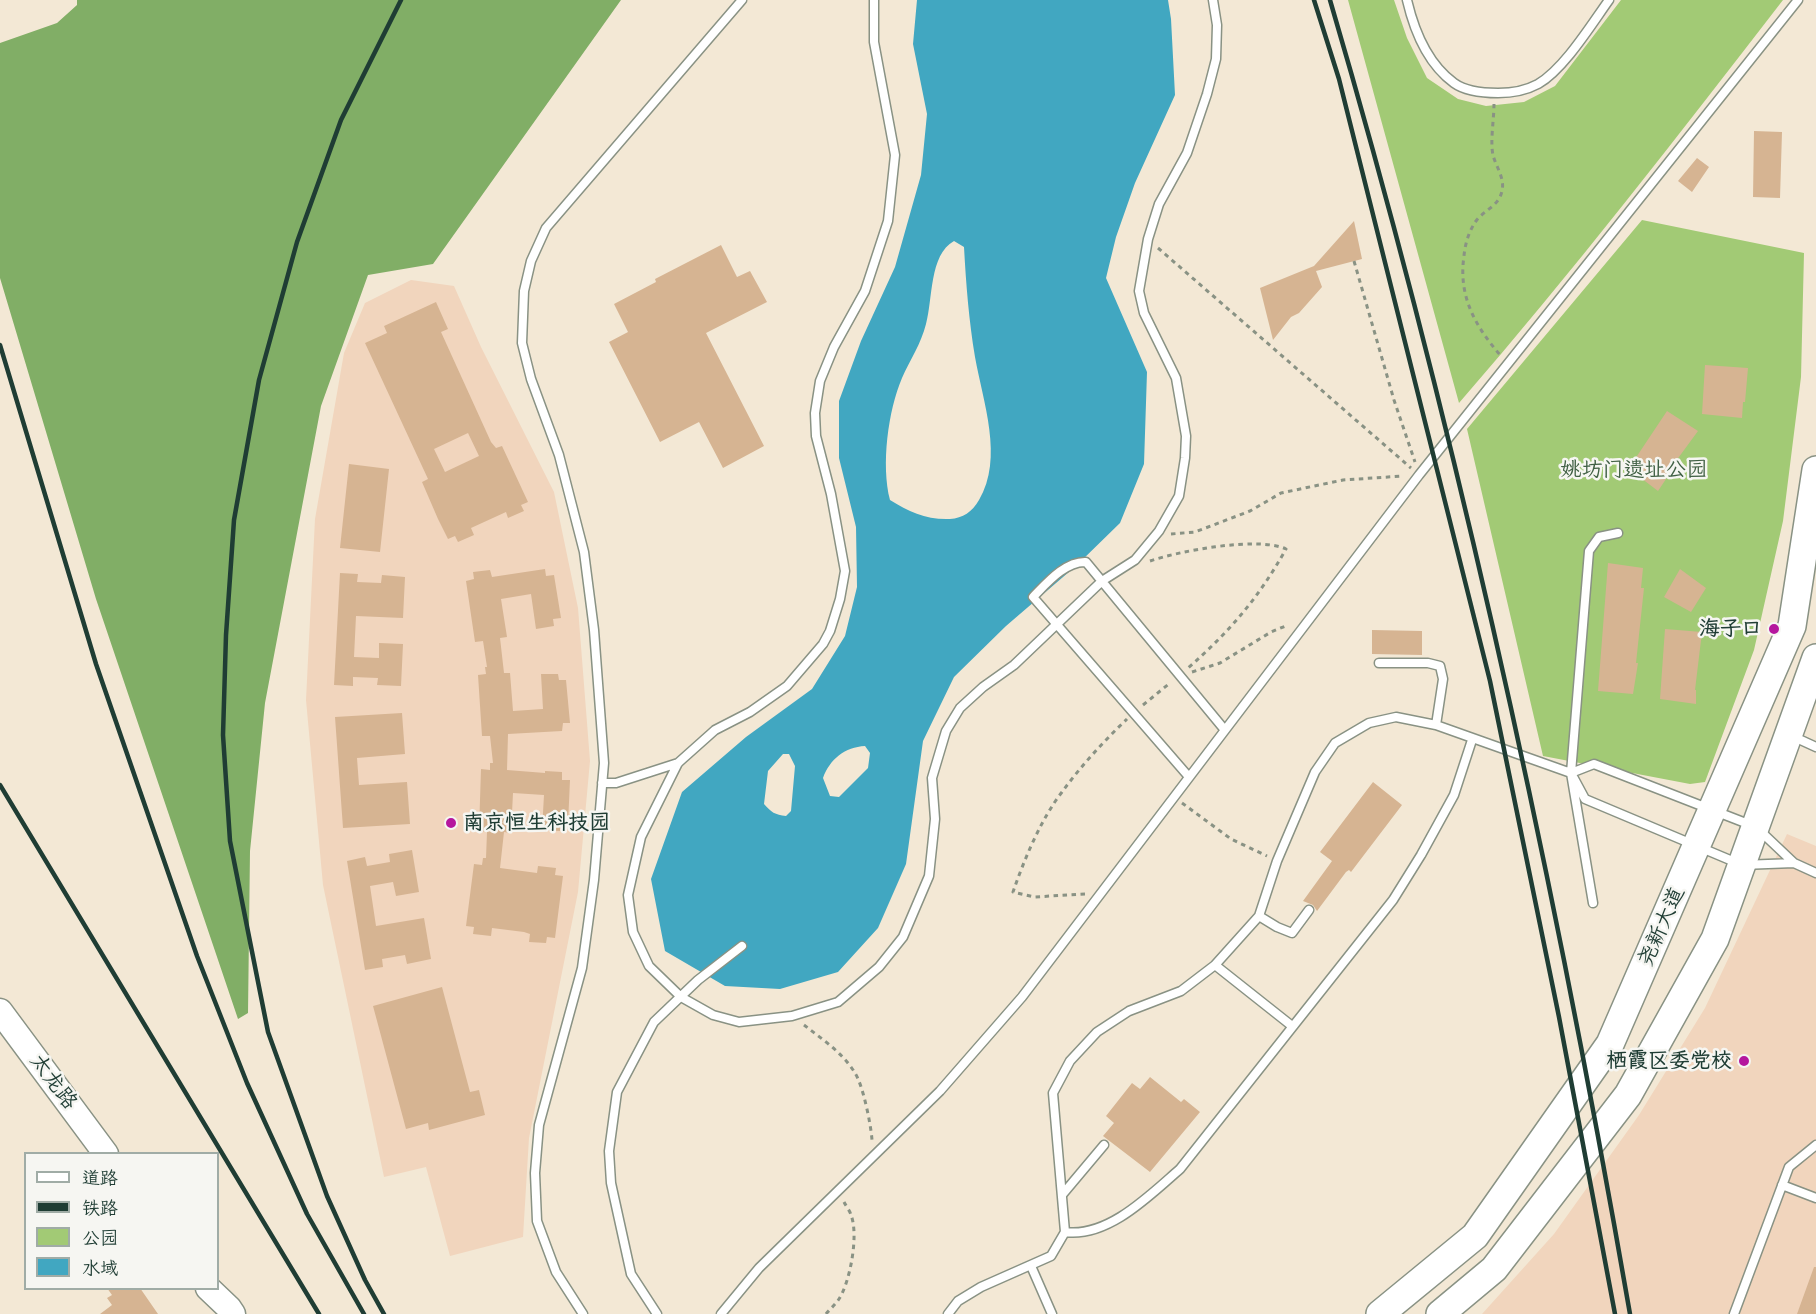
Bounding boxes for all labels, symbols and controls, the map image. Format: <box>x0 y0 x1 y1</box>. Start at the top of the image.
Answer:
park label: 姚坊门遗址公园 <box>1561 457 1707 483</box>
place label: 海子口 <box>1699 616 1762 642</box>
marker: 海子口 <box>1767 622 1781 636</box>
place label: 南京恒生科技园 <box>463 810 610 836</box>
marker: 南京恒生科技园 <box>444 816 458 830</box>
street label: 尧新大道 <box>1633 884 1691 970</box>
place label: 栖霞区委党校 <box>1606 1048 1732 1074</box>
street label: 太龙路 <box>24 1049 82 1115</box>
marker: 栖霞区委党校 <box>1737 1054 1751 1068</box>
legend <box>24 1152 219 1290</box>
text: 道路 <box>82 1167 118 1189</box>
text: 铁路 <box>82 1197 118 1219</box>
text: 公园 <box>82 1227 118 1249</box>
text: 水域 <box>82 1257 118 1279</box>

